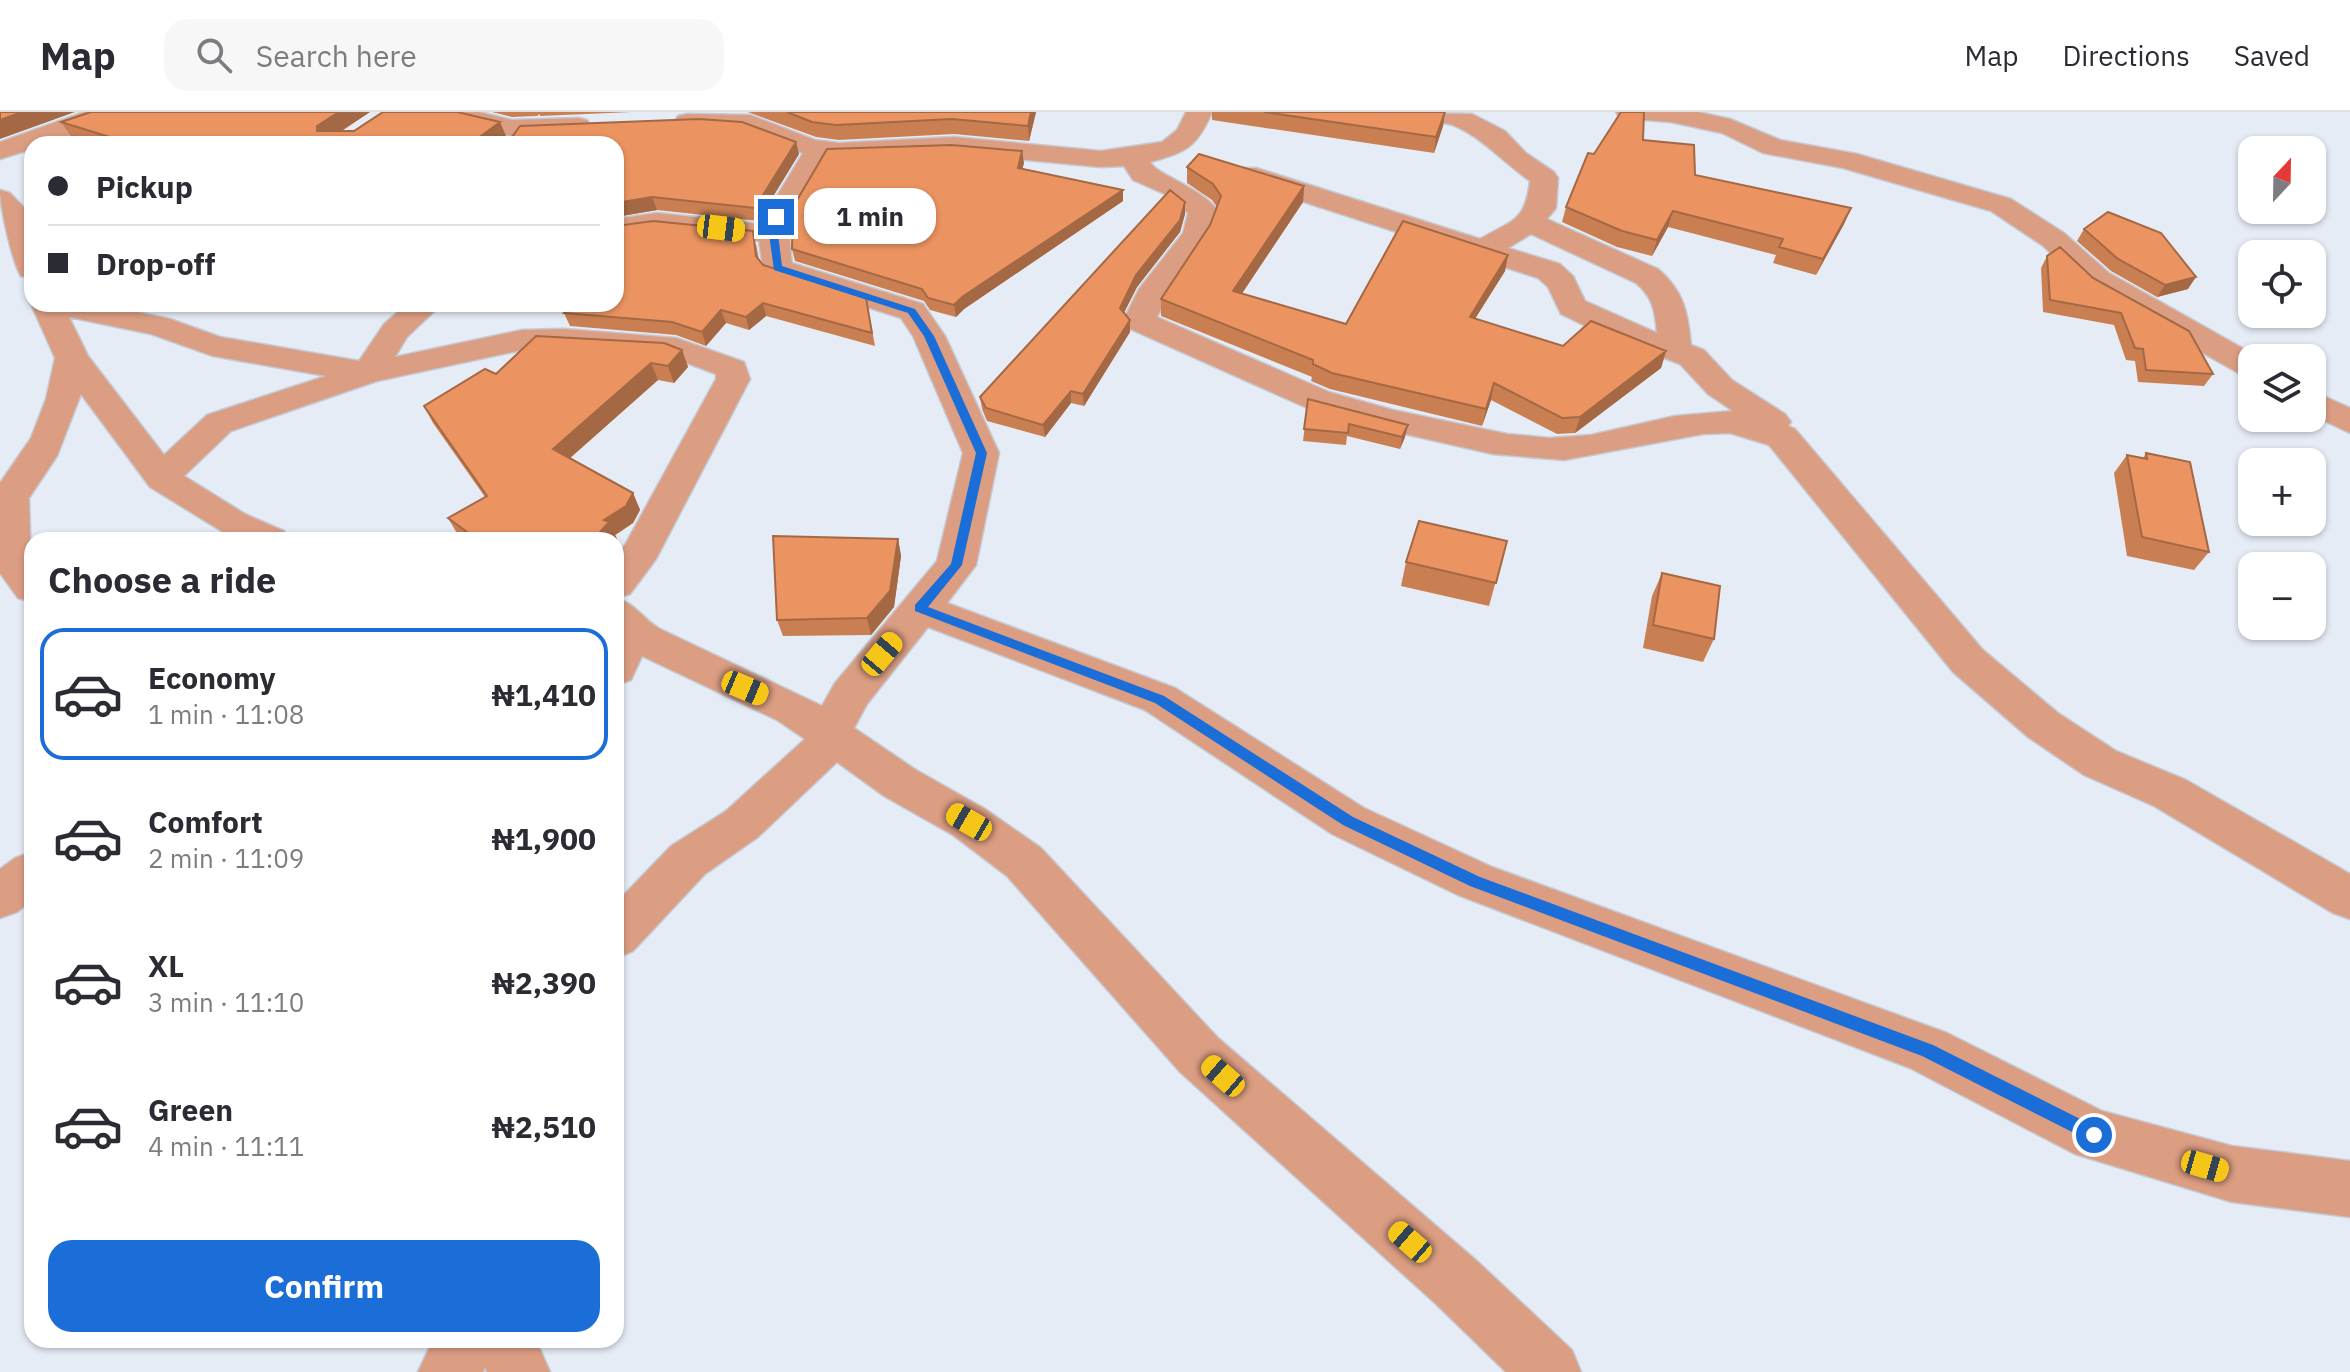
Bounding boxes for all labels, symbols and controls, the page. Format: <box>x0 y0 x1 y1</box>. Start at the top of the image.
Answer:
search box <box>164 19 724 91</box>
text: Map <box>40 31 116 80</box>
icon: search <box>192 33 236 77</box>
text: Search here <box>256 36 417 75</box>
text: Map <box>1964 37 2018 74</box>
text: Directions <box>2062 37 2190 74</box>
text: Saved <box>2234 37 2310 74</box>
north arrow <box>2238 136 2326 224</box>
map controls <box>2238 136 2326 640</box>
text: Pickup <box>96 167 193 206</box>
callout: 1 min <box>804 189 936 245</box>
route end <box>758 199 794 235</box>
text: 1 min <box>836 199 904 233</box>
car <box>696 213 746 243</box>
button: locate <box>2238 240 2326 328</box>
text: Drop-off <box>96 244 215 283</box>
button: layers <box>2238 344 2326 432</box>
button: + <box>2238 448 2326 536</box>
button: − <box>2238 552 2326 640</box>
text: Choose a ride <box>48 556 276 603</box>
car <box>857 628 907 680</box>
icon: car <box>52 658 124 730</box>
text: Economy <box>148 658 276 697</box>
car <box>718 668 772 708</box>
text: ₦1,410 <box>491 675 596 714</box>
text: 1 min · 11:08 <box>148 697 304 731</box>
car <box>942 800 996 844</box>
icon: car <box>52 802 124 874</box>
text: Comfort <box>148 802 263 841</box>
text: ₦1,900 <box>491 819 596 858</box>
text: 2 min · 11:09 <box>148 841 304 875</box>
icon: car <box>52 946 124 1018</box>
text: XL <box>148 946 184 985</box>
text: ₦2,390 <box>491 963 596 1002</box>
text: 3 min · 11:10 <box>148 985 304 1019</box>
car <box>1197 1051 1249 1101</box>
icon: car <box>52 1090 124 1162</box>
text: Green <box>148 1090 233 1129</box>
text: ₦2,510 <box>491 1107 596 1146</box>
route start <box>2076 1117 2112 1153</box>
text: 4 min · 11:11 <box>148 1129 304 1163</box>
car <box>2179 1148 2231 1184</box>
car <box>1384 1217 1436 1267</box>
button: Confirm <box>48 1240 600 1332</box>

